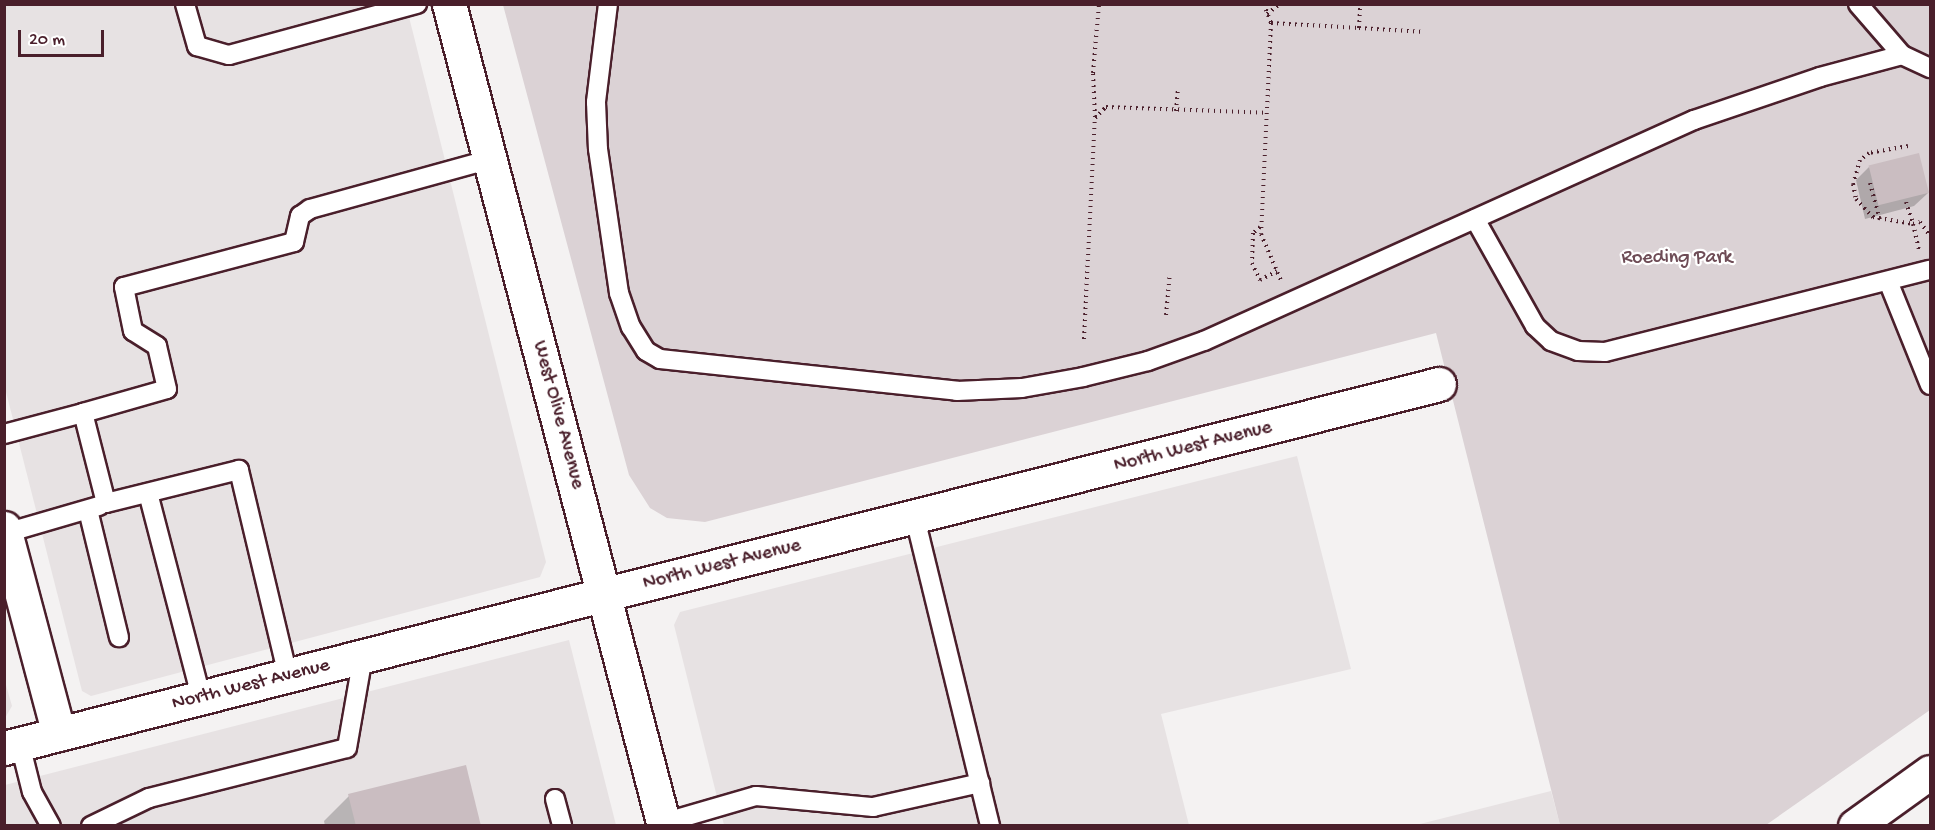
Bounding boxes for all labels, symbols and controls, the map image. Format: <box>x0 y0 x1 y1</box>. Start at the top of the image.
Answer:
scale bar <box>21 18 106 56</box>
text: 20 m <box>29 30 65 51</box>
park label: Roeding Park <box>1622 246 1732 270</box>
street label: West Olive Avenue <box>527 338 589 492</box>
street label: North West Avenue <box>1112 416 1274 478</box>
street label: North West Avenue <box>641 534 803 596</box>
street label: North West Avenue <box>170 654 332 716</box>

